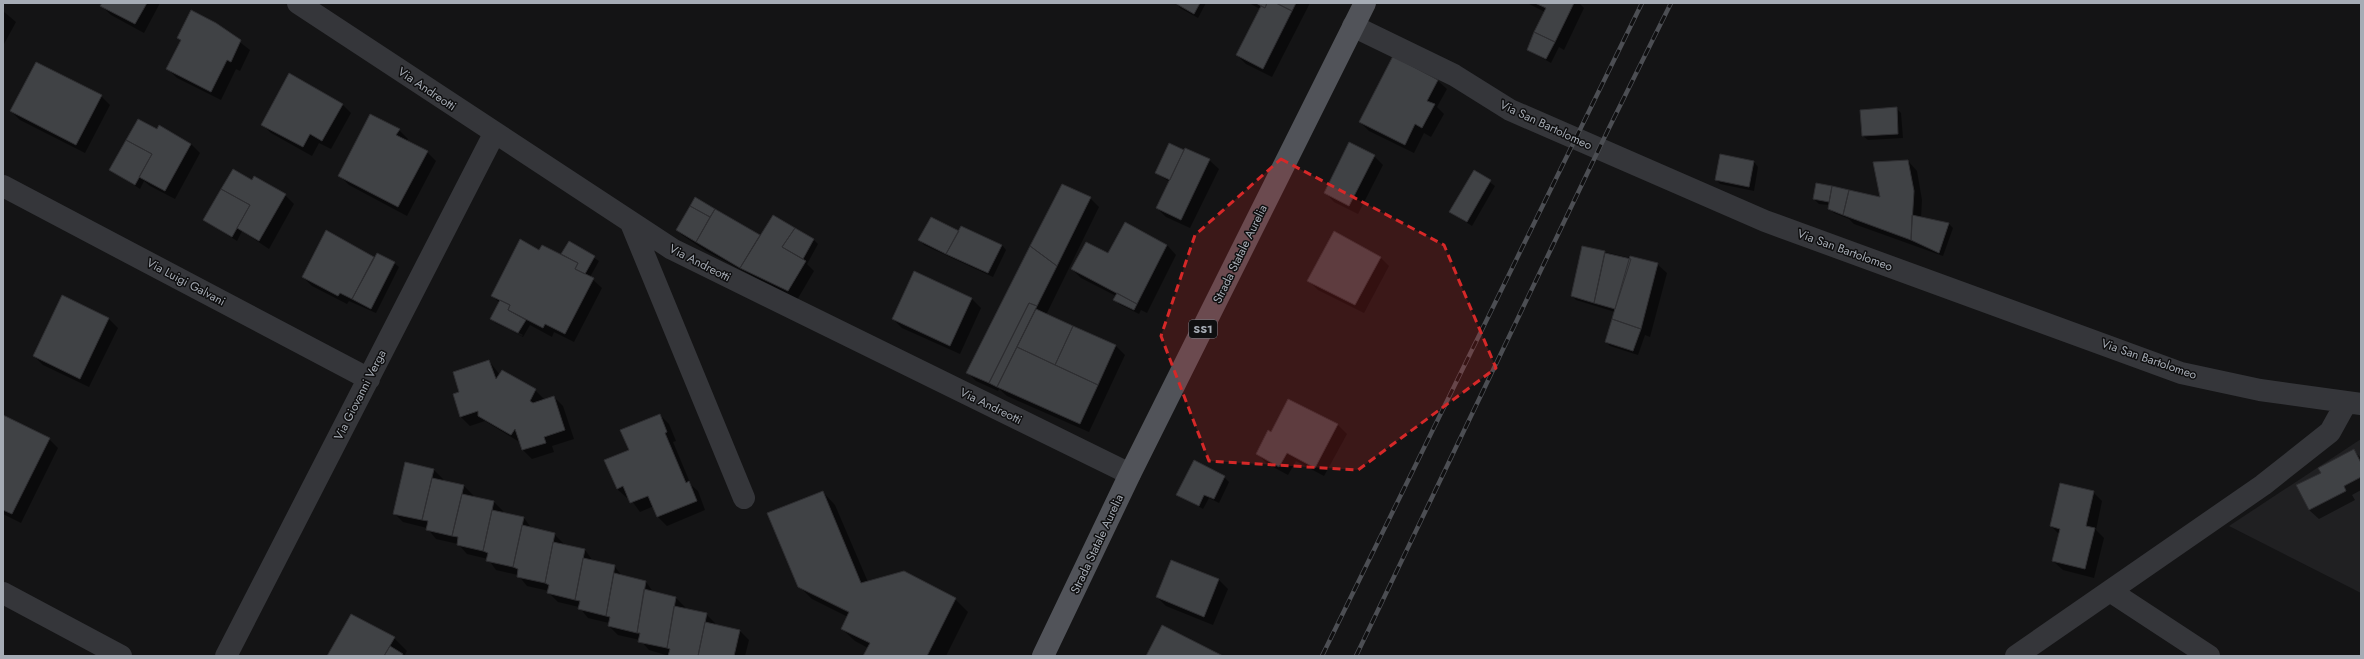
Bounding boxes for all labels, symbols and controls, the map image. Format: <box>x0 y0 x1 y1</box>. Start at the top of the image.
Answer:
street label: Via Andreotti <box>394 63 460 115</box>
street label: Via San Bartolomeo <box>1497 96 1596 154</box>
street label: Strada Statale Aurelia <box>1208 201 1272 306</box>
street label: Via San Bartolomeo <box>1795 224 1896 276</box>
street label: Via Andreotti <box>666 240 734 286</box>
street label: Via Luigi Galvani <box>143 254 229 310</box>
road number: SS1 <box>1189 320 1217 338</box>
street label: Via San Bartolomeo <box>2099 334 2200 384</box>
street label: Via Giovanni Verga <box>329 346 391 443</box>
street label: Via Andreotti <box>957 383 1025 429</box>
street label: Strada Statale Aurelia <box>1066 491 1128 597</box>

